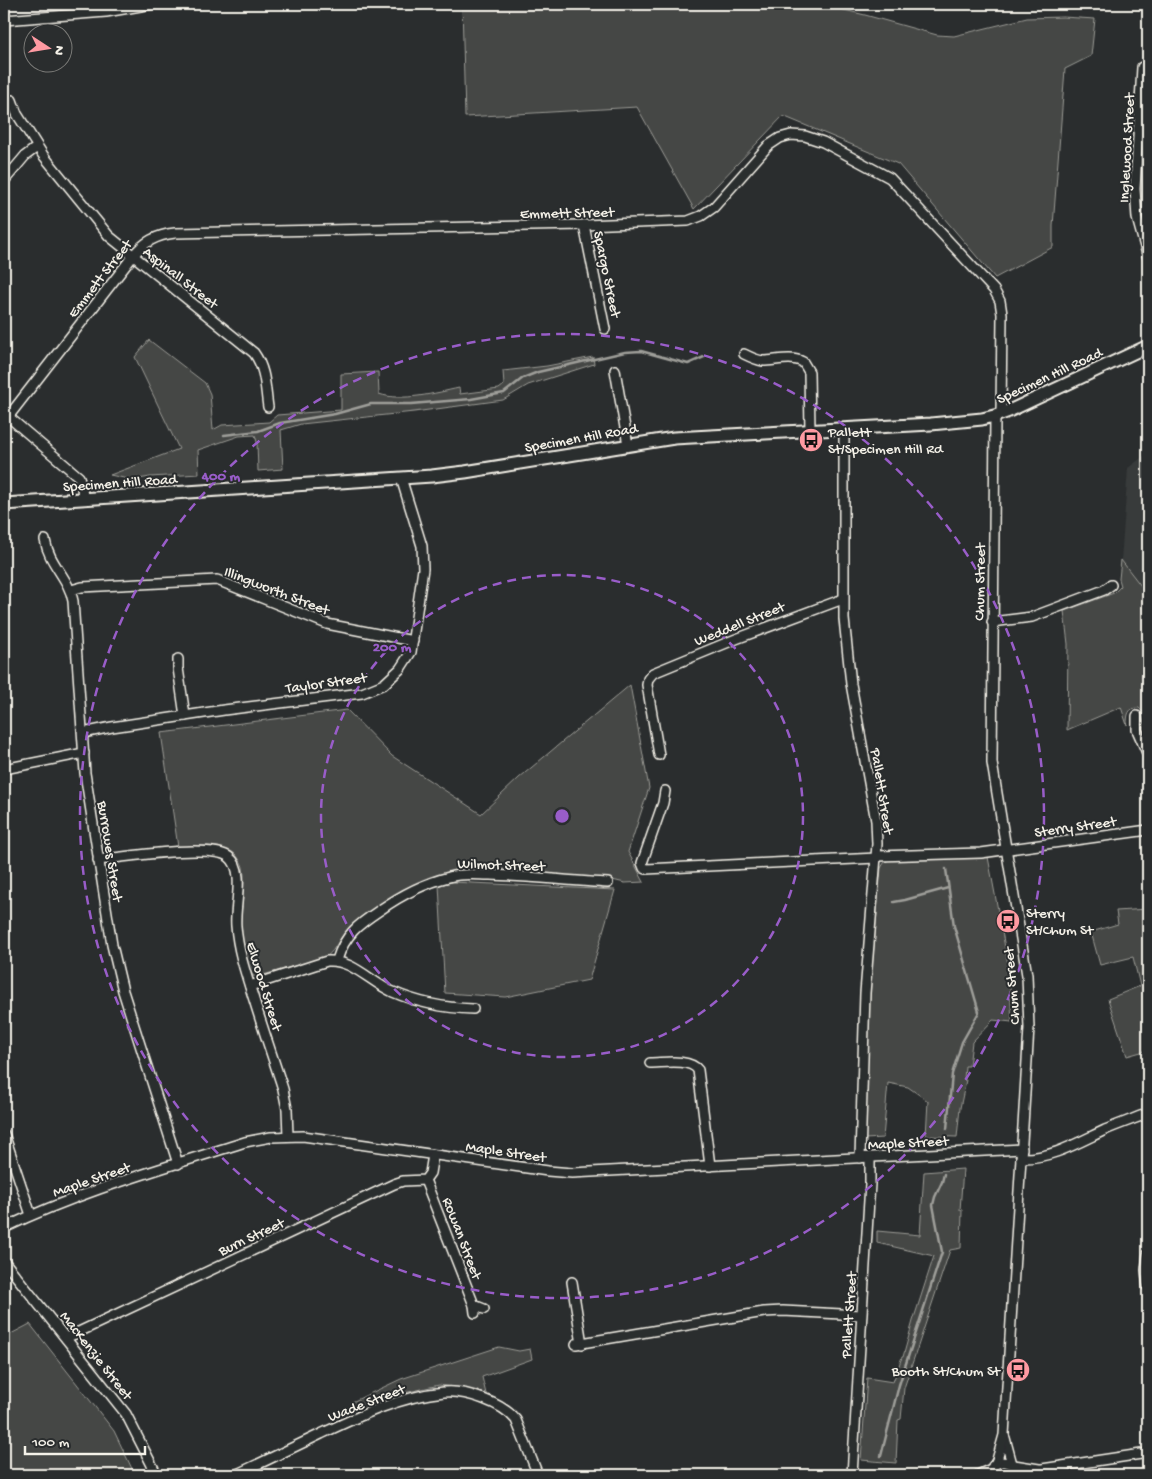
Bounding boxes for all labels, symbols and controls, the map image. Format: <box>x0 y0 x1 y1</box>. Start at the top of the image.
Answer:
north arrow <box>22 22 72 72</box>
text: N <box>49 44 68 56</box>
street label: Inglewood Street <box>1116 91 1140 203</box>
street label: Emmett Street <box>520 204 616 224</box>
street label: Spargo Street <box>588 230 624 321</box>
street label: Emmett Street <box>64 235 138 322</box>
street label: Aspinall Street <box>139 244 222 315</box>
street label: Specimen Hill Road <box>994 344 1107 409</box>
street label: Specimen Hill Road <box>524 420 640 458</box>
place label: Pallett St/Specimen Hill Rd <box>827 424 944 459</box>
bus stop icon: Pallett St/Specimen Hill Rd <box>798 427 824 453</box>
text: 400 m <box>201 468 241 486</box>
street label: Specimen Hill Road <box>63 471 179 497</box>
street label: Chum Street <box>971 541 991 621</box>
street label: Illingworth Street <box>221 563 333 621</box>
street label: Weddell Street <box>692 598 789 651</box>
text: 200 m <box>373 639 412 657</box>
street label: Taylor Street <box>284 669 370 699</box>
street label: Pallett Street <box>865 746 897 837</box>
street label: Burrowes Street <box>92 799 126 905</box>
centre of rings <box>553 807 571 825</box>
street label: Sterry Street <box>1033 813 1119 843</box>
street label: Wilmot Street <box>457 855 547 877</box>
place label: Sterry St/Chum St <box>1026 905 1095 940</box>
bus stop icon: Sterry St/Chum St <box>995 908 1021 934</box>
street label: Elwood Street <box>241 940 286 1035</box>
street label: Chum Street <box>1000 945 1025 1025</box>
street label: Maple Street <box>867 1133 951 1155</box>
street label: Maple Street <box>465 1138 549 1168</box>
street label: Maple Street <box>51 1159 135 1203</box>
street label: Rowan Street <box>437 1195 486 1284</box>
street label: Burn Street <box>215 1214 289 1261</box>
street label: Pallett Street <box>838 1269 862 1360</box>
street label: MacKenzie Street <box>55 1308 137 1406</box>
bus stop icon: Booth St/Chum St <box>1005 1357 1031 1383</box>
place label: Booth St/Chum St <box>891 1363 1002 1381</box>
street label: Wade Street <box>326 1380 410 1427</box>
scale bar <box>25 1424 145 1456</box>
text: 100 m <box>31 1434 70 1452</box>

